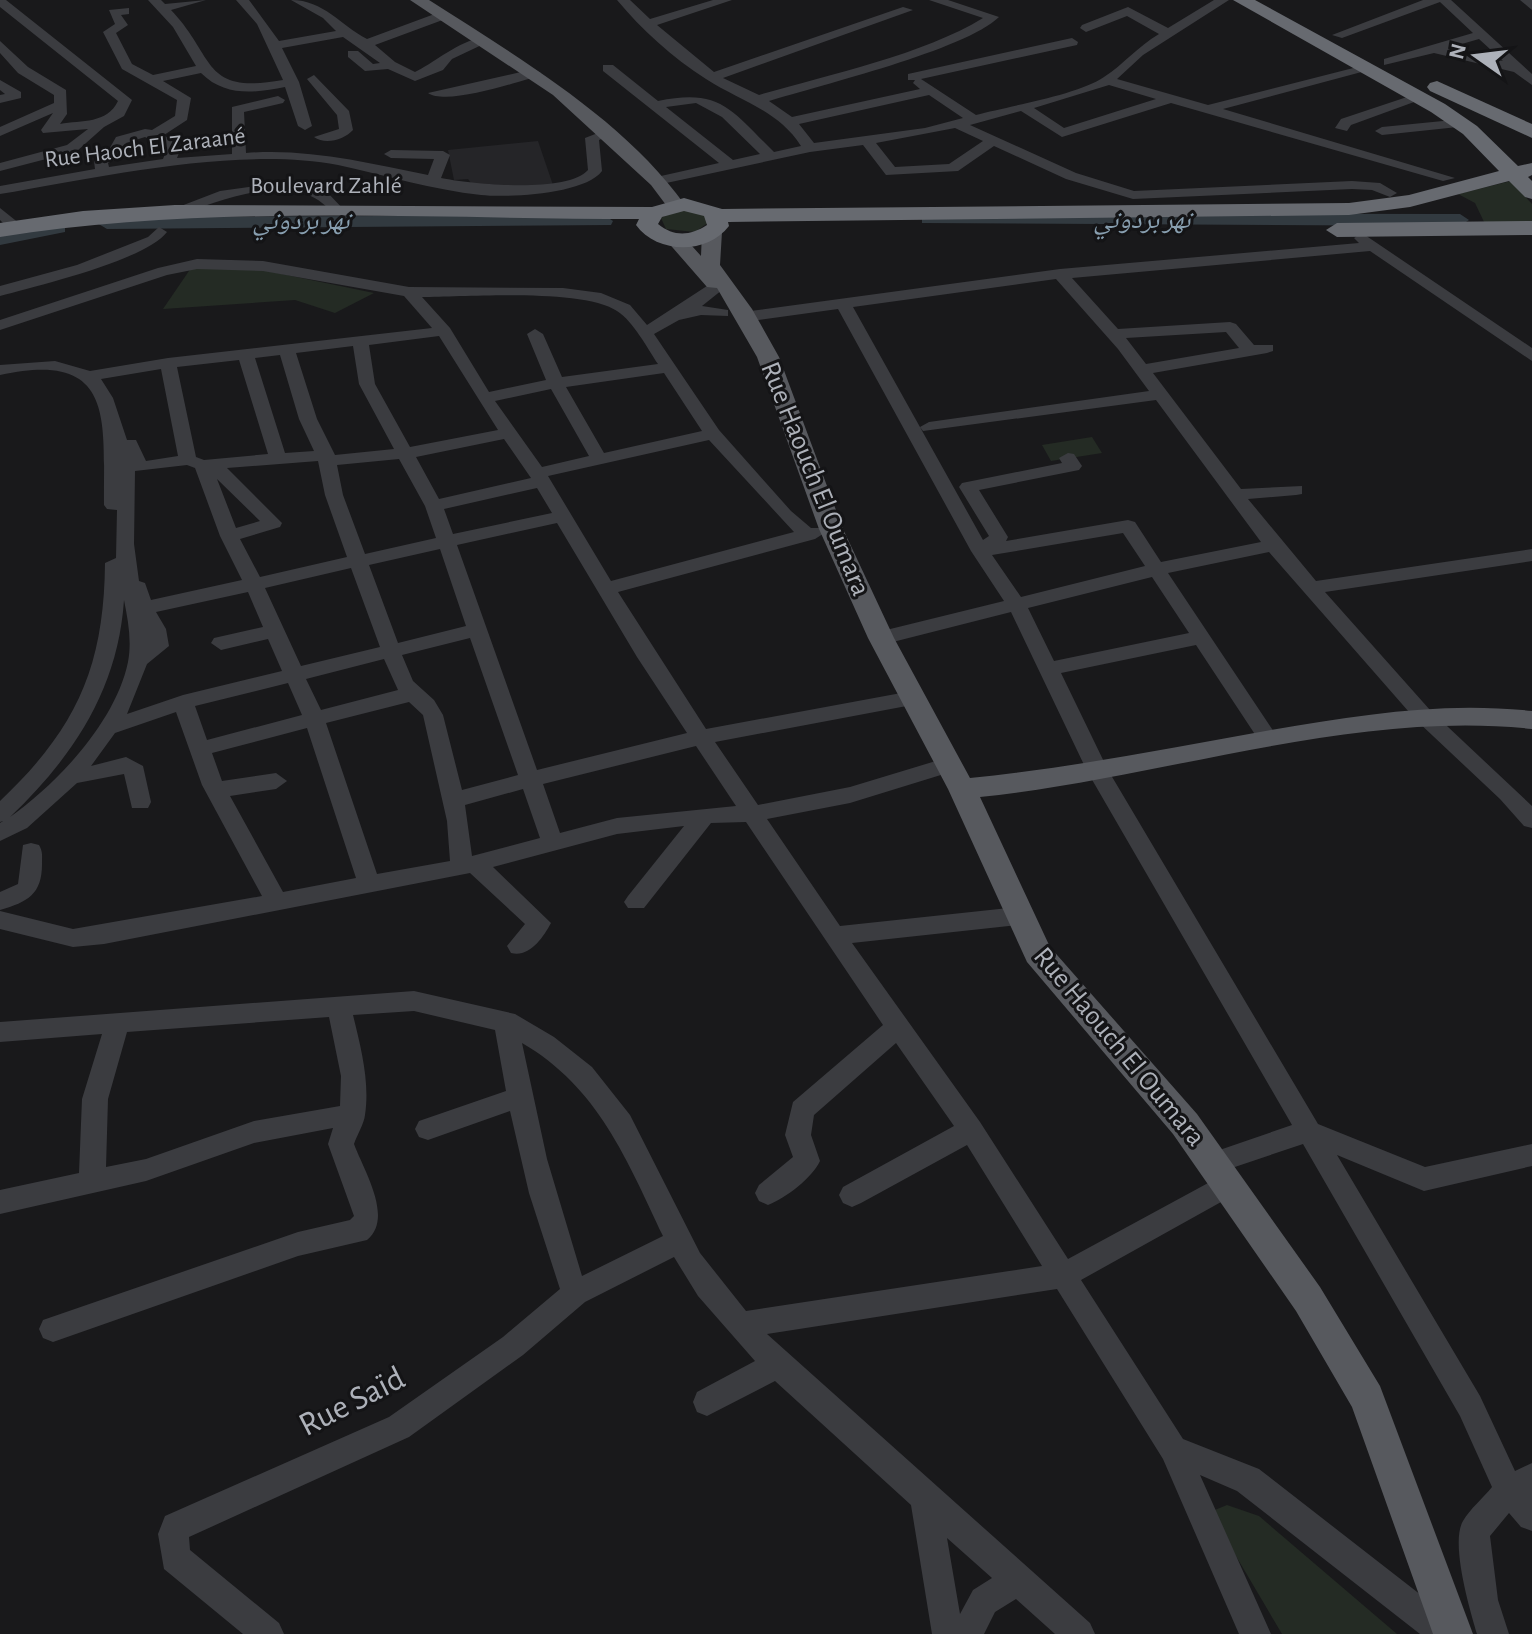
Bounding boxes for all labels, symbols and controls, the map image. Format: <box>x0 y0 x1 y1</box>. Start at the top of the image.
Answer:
north arrow <box>1436 16 1516 96</box>
text: N <box>1445 41 1470 61</box>
street label: Rue Haoch El Zaraané <box>43 124 247 172</box>
street label: Boulevard Zahlé <box>250 174 402 198</box>
water label: نهر بردوني <box>1094 207 1194 240</box>
water label: نهر بردوني <box>253 208 353 241</box>
street label: Rue Haouch El Oumara <box>755 358 875 600</box>
street label: Rue Haouch El Oumara <box>1028 942 1210 1152</box>
street label: Rue Saïd <box>294 1361 410 1443</box>

